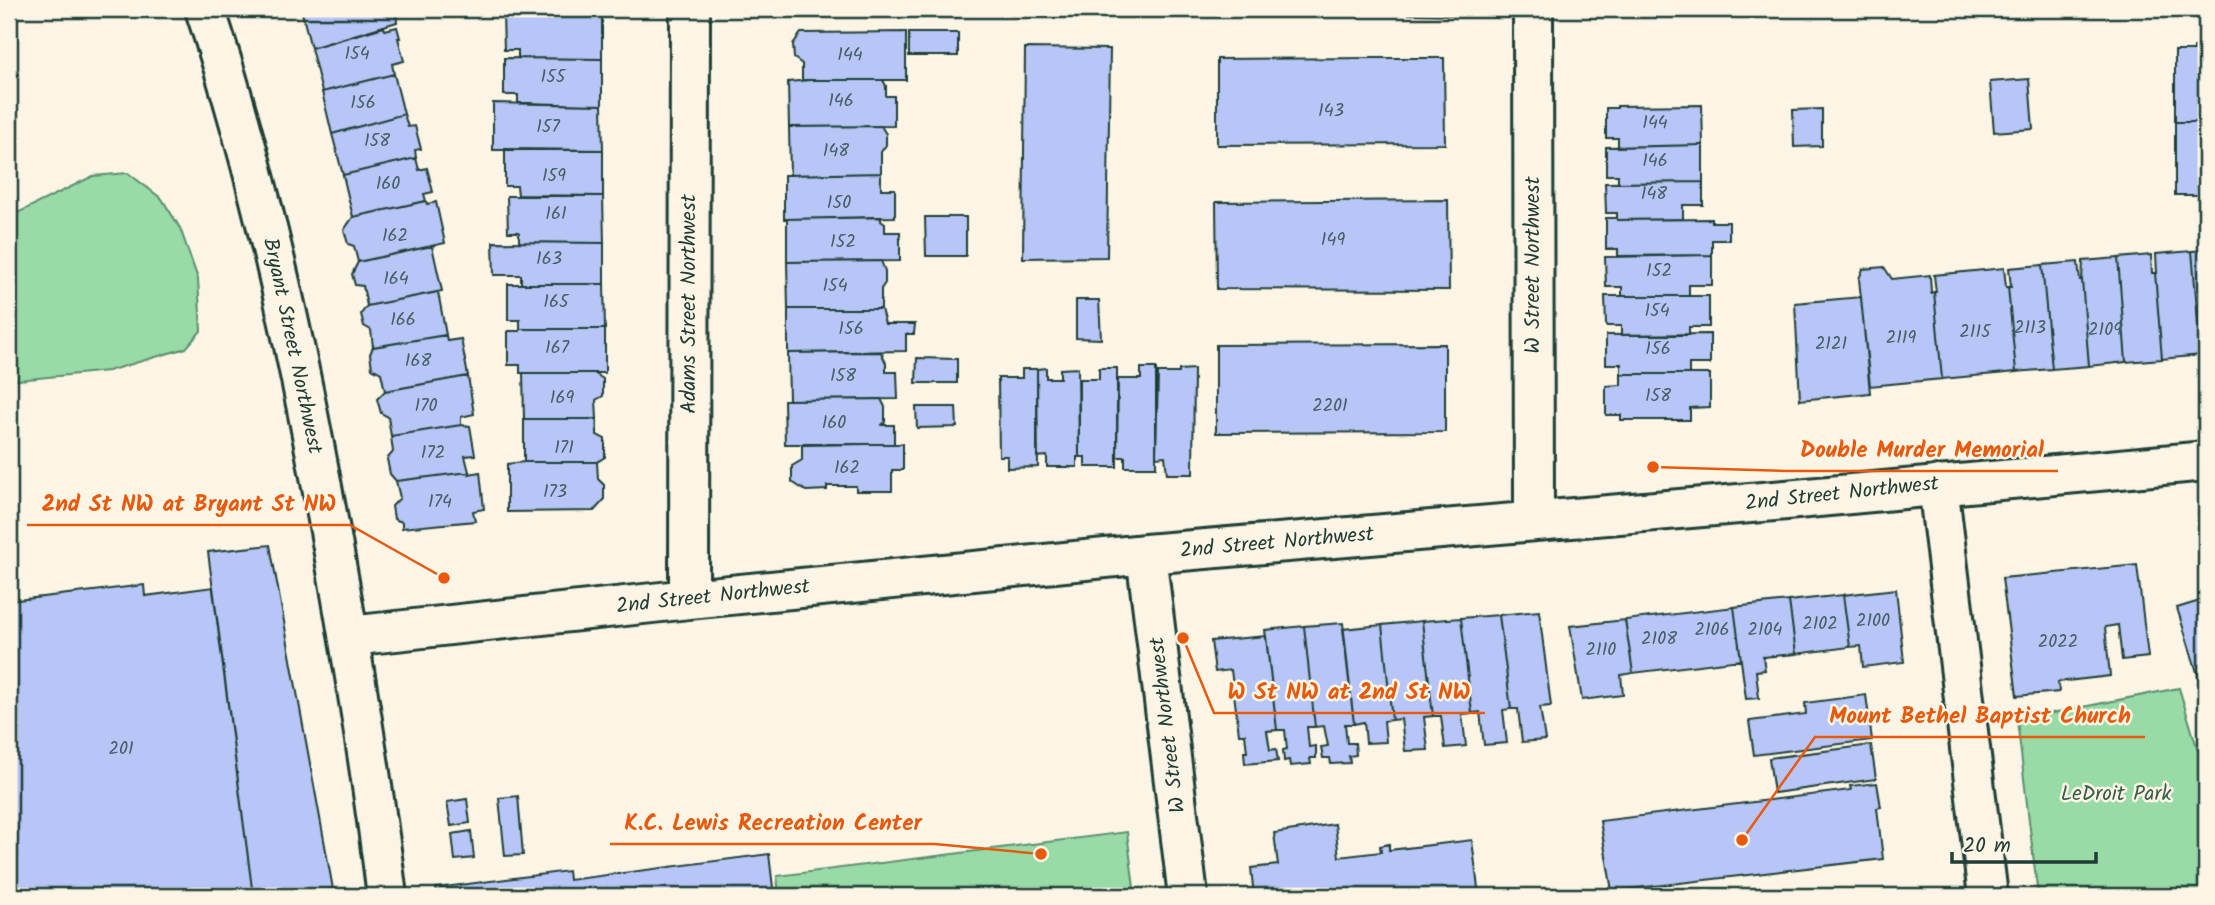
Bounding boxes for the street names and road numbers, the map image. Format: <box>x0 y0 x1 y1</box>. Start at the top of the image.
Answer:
street label: W Street Northwest <box>1517 176 1550 354</box>
street label: Adams Street Northwest <box>673 193 706 414</box>
street label: Bryant Street Northwest <box>253 235 331 458</box>
street label: 2nd Street Northwest <box>1743 467 1941 521</box>
street label: 2nd Street Northwest <box>1179 518 1376 568</box>
street label: 2nd Street Northwest <box>614 570 812 624</box>
street label: W Street Northwest <box>1141 634 1195 815</box>

